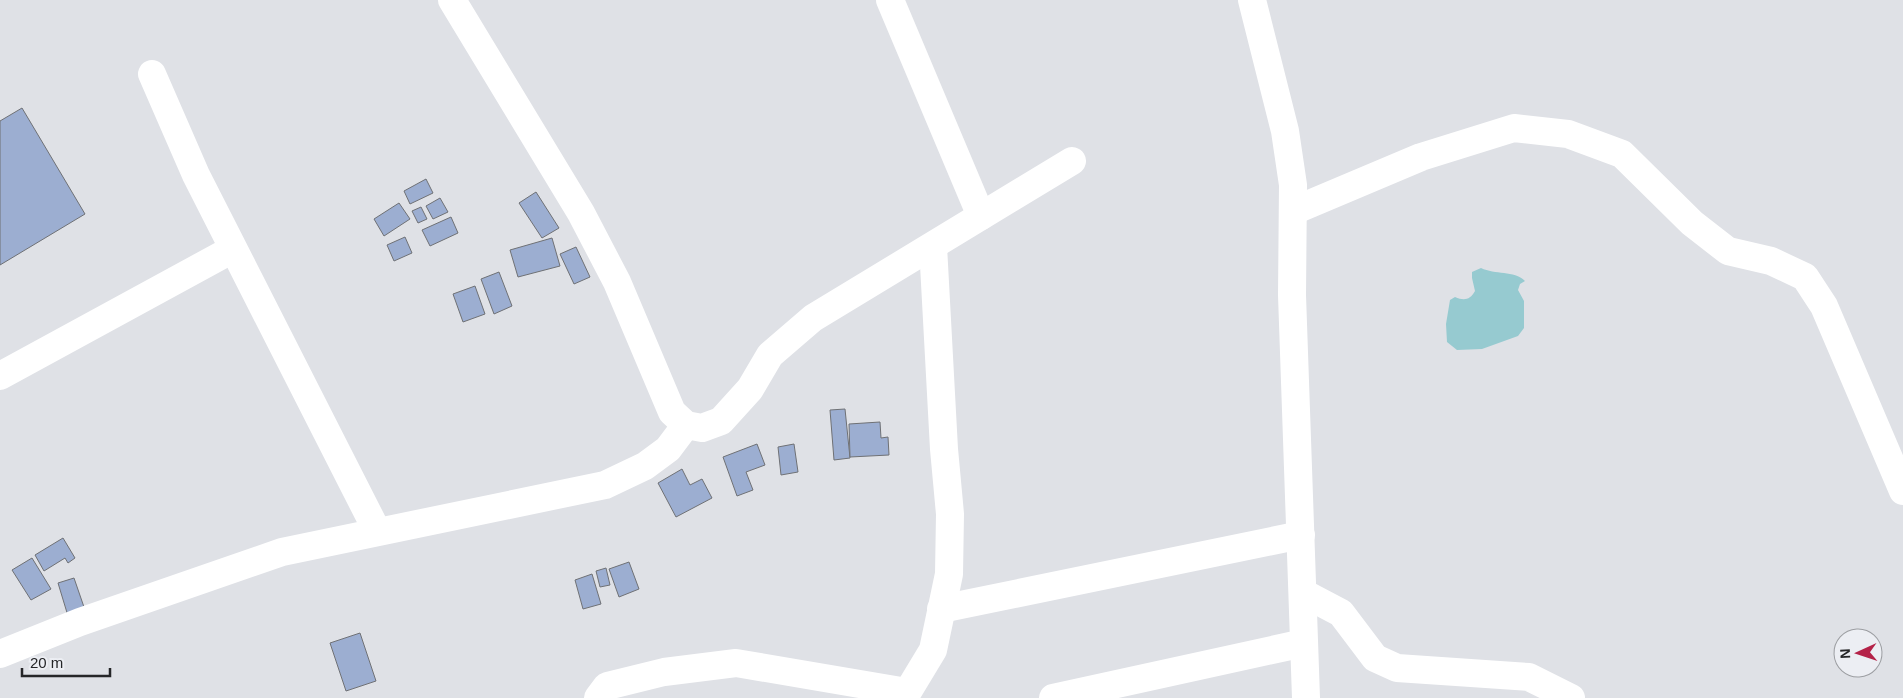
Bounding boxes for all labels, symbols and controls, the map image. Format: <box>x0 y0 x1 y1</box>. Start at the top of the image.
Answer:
north arrow <box>1833 628 1883 678</box>
scale bar <box>22 646 110 678</box>
text: N <box>1837 648 1853 659</box>
text: 20 m <box>30 654 63 671</box>

